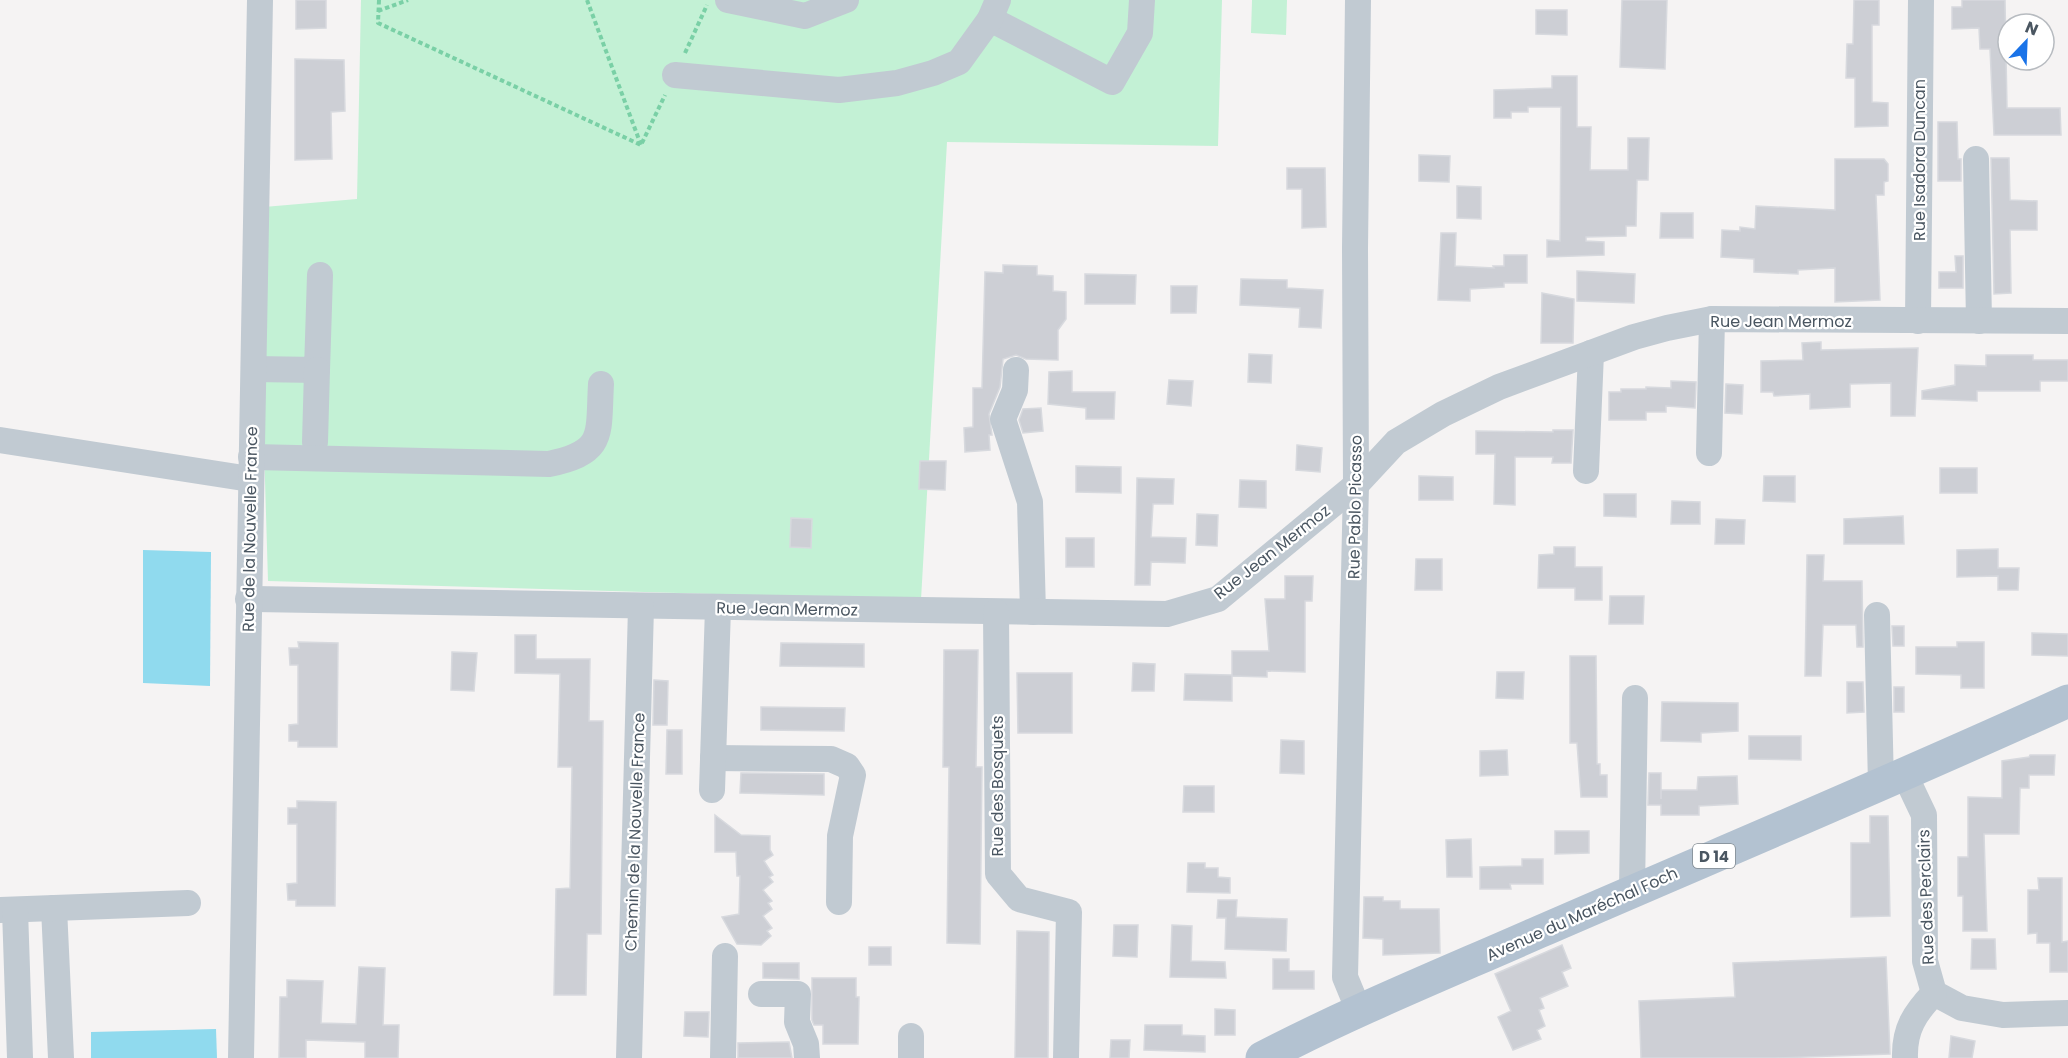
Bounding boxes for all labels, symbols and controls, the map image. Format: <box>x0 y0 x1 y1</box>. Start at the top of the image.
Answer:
north arrow <box>1996 12 2056 72</box>
text: N <box>2022 16 2042 42</box>
street label: Rue Isadora Duncan <box>1908 79 1931 241</box>
street label: Rue Jean Mermoz <box>1710 310 1852 333</box>
street label: Rue de la Nouvelle France <box>237 426 263 632</box>
street label: Rue Pablo Picasso <box>1342 435 1368 579</box>
street label: Rue Jean Mermoz <box>1209 499 1335 605</box>
street label: Rue Jean Mermoz <box>716 596 858 622</box>
street label: Chemin de la Nouvelle France <box>619 712 651 952</box>
street label: Rue des Bosquets <box>986 715 1009 857</box>
street label: Rue des Perclairs <box>1912 829 1940 965</box>
road number: D 14 <box>1693 844 1735 868</box>
street label: Avenue du Maréchal Foch <box>1483 861 1681 967</box>

